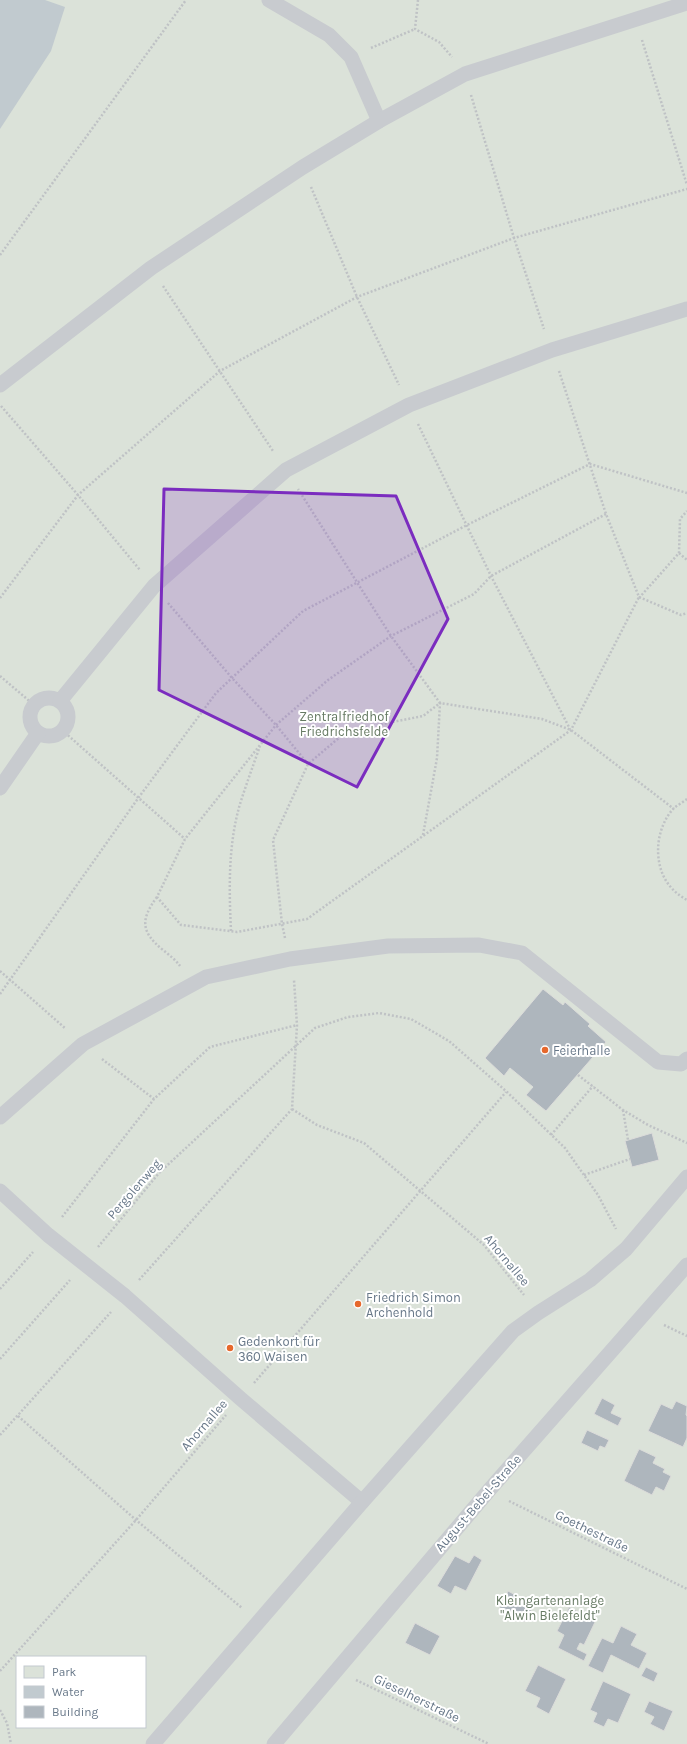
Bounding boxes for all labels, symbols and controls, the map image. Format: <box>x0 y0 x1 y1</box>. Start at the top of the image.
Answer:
park label: Zentralfriedhof Friedrichsfelde <box>299 709 389 739</box>
place label: Feierhalle <box>553 1043 611 1058</box>
marker: Feierhalle <box>540 1045 550 1055</box>
street label: Pergolenweg <box>104 1156 164 1222</box>
street label: Ahornallee <box>481 1231 533 1289</box>
place label: Friedrich Simon Archenhold <box>366 1290 461 1320</box>
marker: Friedrich Simon Archenhold <box>353 1299 363 1309</box>
place label: Gedenkort für 360 Waisen <box>238 1334 320 1364</box>
marker: Gedenkort für 360 Waisen <box>225 1343 235 1353</box>
street label: Ahornallee <box>178 1396 230 1454</box>
street label: August-Bebel-Straße <box>432 1451 524 1554</box>
street label: Goethestraße <box>553 1507 631 1555</box>
park label: Kleingartenanlage "Alwin Bielefeldt" <box>496 1593 604 1623</box>
legend <box>16 1656 146 1728</box>
text: Park <box>52 1665 77 1679</box>
street label: Gieselherstraße <box>372 1671 463 1725</box>
text: Water <box>52 1685 85 1699</box>
text: Building <box>52 1705 99 1719</box>

